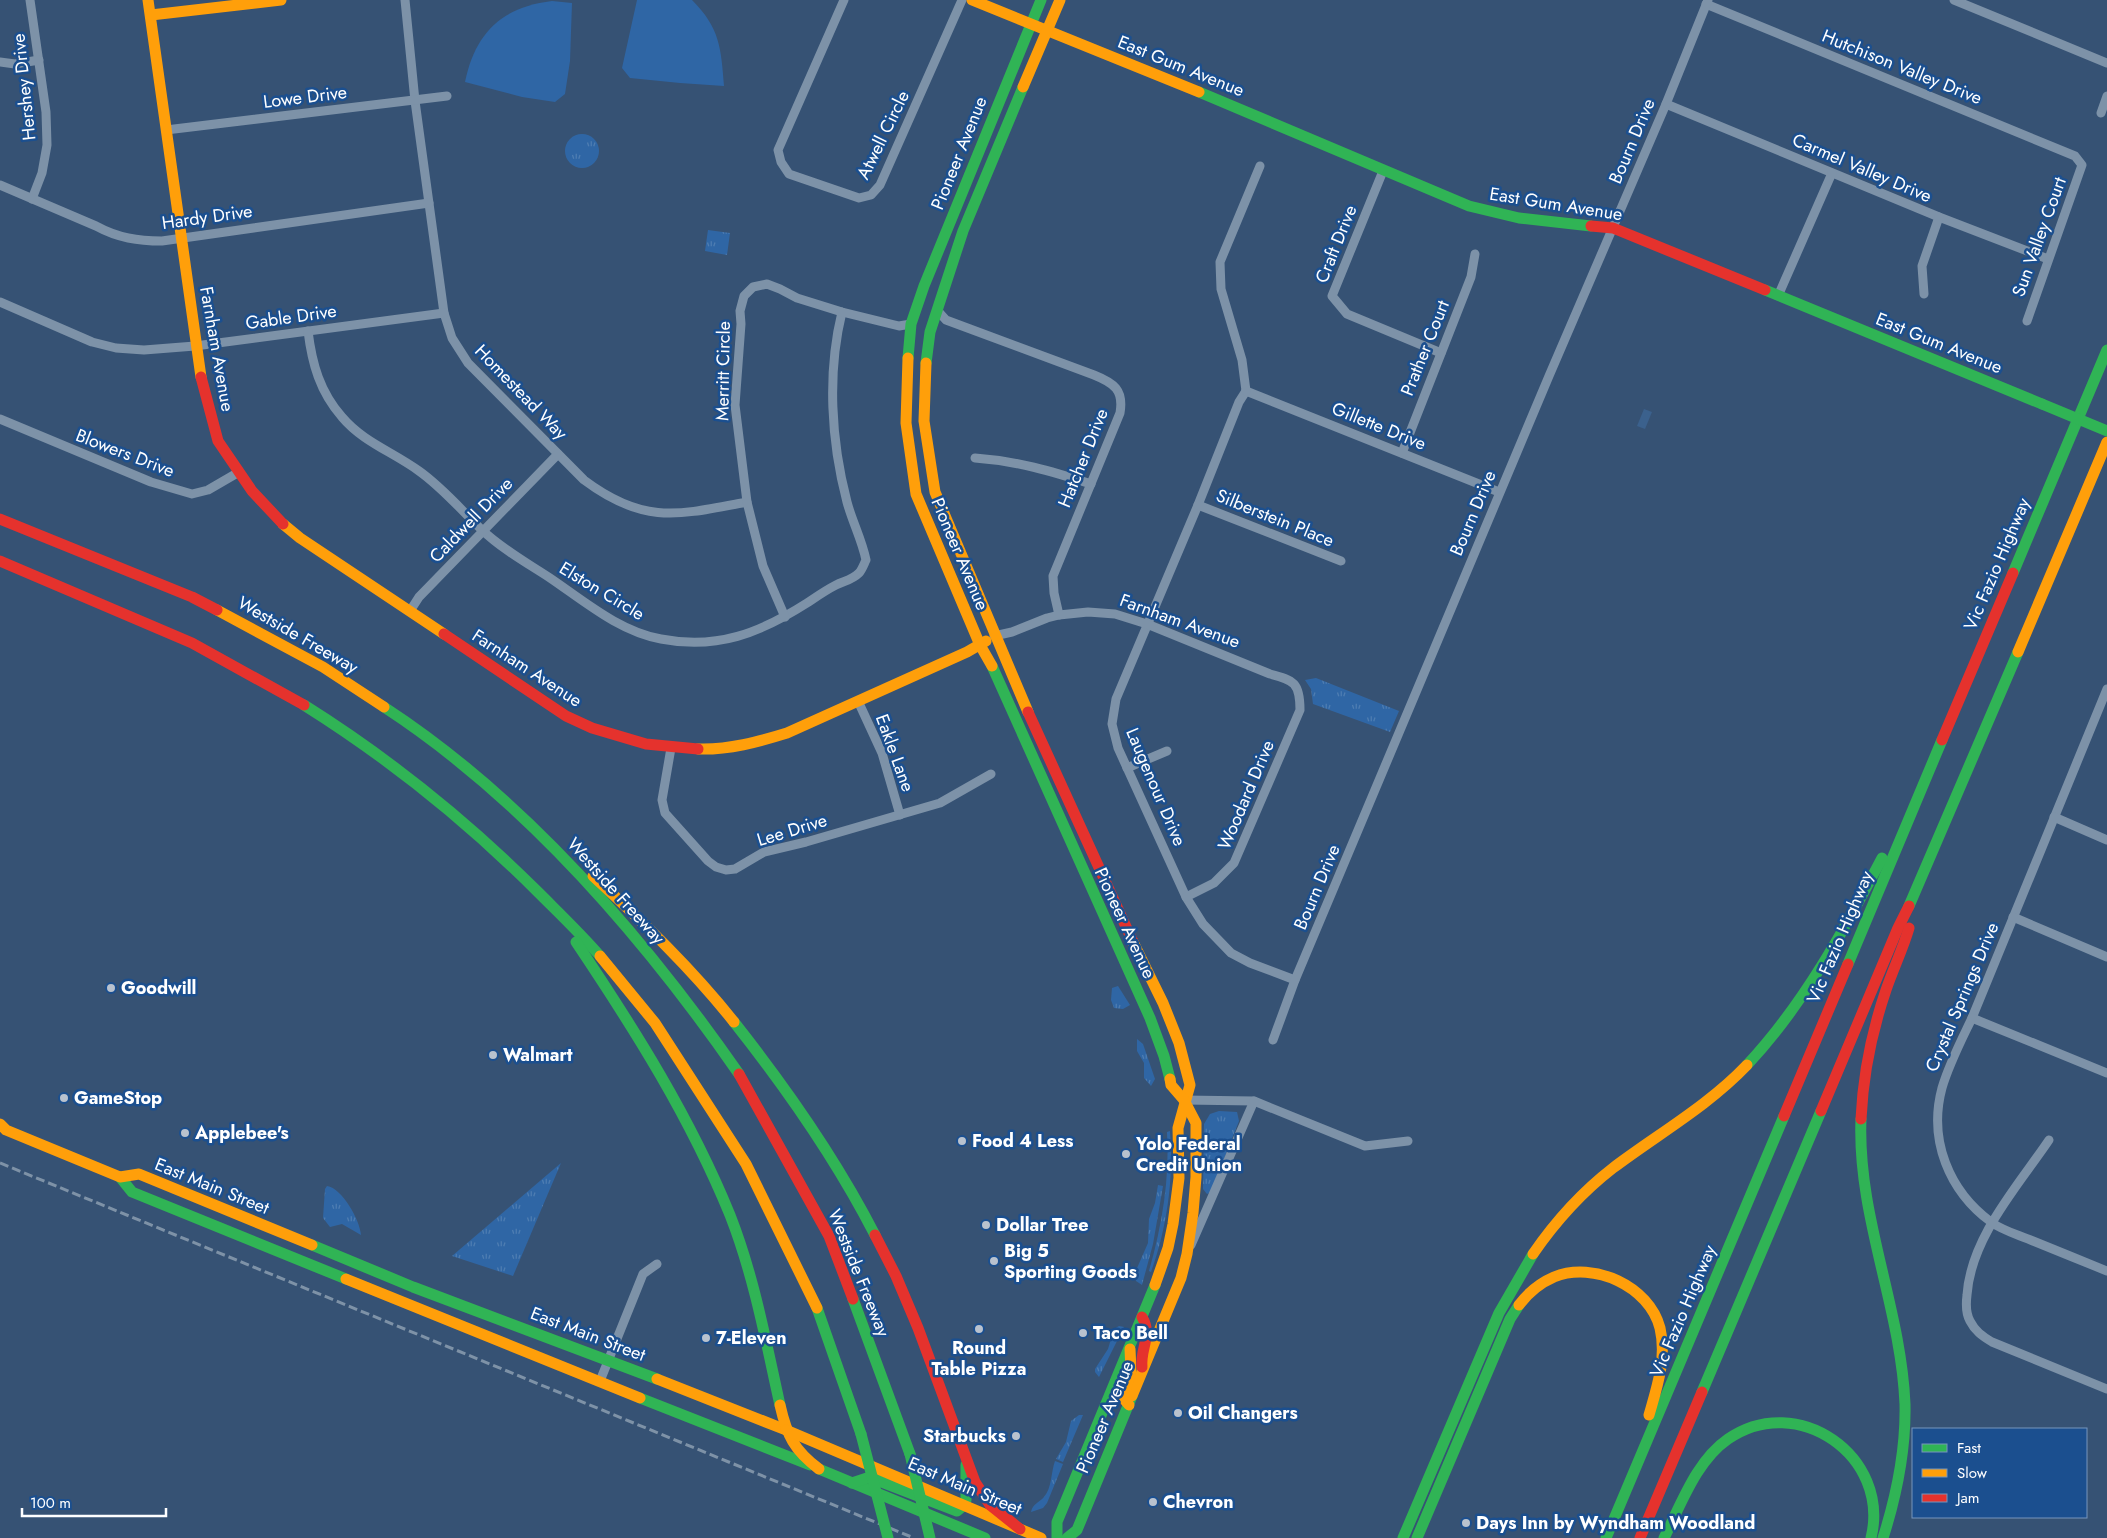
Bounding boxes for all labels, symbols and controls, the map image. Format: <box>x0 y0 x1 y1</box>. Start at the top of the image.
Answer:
street label: Hutchison Valley Drive <box>1818 23 1986 111</box>
street label: East Gum Avenue <box>1114 29 1248 103</box>
street label: Hershey Drive <box>5 32 43 142</box>
street label: Lowe Drive <box>262 79 348 115</box>
street label: Atwell Circle <box>850 86 916 184</box>
street label: Pioneer Avenue <box>924 92 994 214</box>
street label: Bourn Drive <box>1602 94 1662 188</box>
street label: Carmel Valley Drive <box>1788 127 1936 209</box>
street label: Sun Valley Court <box>2005 173 2073 300</box>
street label: East Gum Avenue <box>1488 181 1624 227</box>
street label: Hardy Drive <box>160 198 254 236</box>
street label: Craft Drive <box>1309 201 1363 287</box>
street label: Farnham Avenue <box>193 285 241 413</box>
street label: Prather Court <box>1394 296 1456 400</box>
street label: Gable Drive <box>244 298 338 336</box>
street label: East Gum Avenue <box>1872 306 2006 380</box>
street label: Merritt Circle <box>709 321 737 421</box>
street label: Homestead Way <box>469 338 573 446</box>
street label: Gillette Drive <box>1328 395 1430 457</box>
street label: Hatcher Drive <box>1051 405 1115 511</box>
street label: Blowers Drive <box>72 422 178 484</box>
street label: Bourn Drive <box>1443 466 1503 560</box>
street label: Caldwell Drive <box>423 471 519 569</box>
street label: Silberstein Place <box>1212 482 1338 554</box>
street label: Pioneer Avenue <box>925 494 995 614</box>
street label: Vic Fazio Highway <box>1957 494 2037 634</box>
street label: Elston Circle <box>554 555 650 627</box>
street label: Farnham Avenue <box>1116 587 1244 655</box>
street label: Westside Freeway <box>233 590 363 680</box>
street label: Farnham Avenue <box>467 623 587 713</box>
street label: Eakle Lane <box>869 711 921 795</box>
street label: Laugenour Drive <box>1119 724 1193 850</box>
street label: Woodard Drive <box>1211 736 1281 854</box>
street label: Lee Drive <box>754 807 830 853</box>
street label: Westside Freeway <box>561 832 671 950</box>
street label: Bourn Drive <box>1287 840 1347 934</box>
street label: Pioneer Avenue <box>1088 863 1162 983</box>
street label: Vic Fazio Highway <box>1800 867 1880 1007</box>
street label: Crystal Springs Drive <box>1919 918 2005 1076</box>
place label: Goodwill <box>121 975 196 1001</box>
marker: Goodwill <box>105 982 117 994</box>
place label: Walmart <box>503 1042 573 1068</box>
marker: Walmart <box>487 1049 499 1061</box>
place label: GameStop <box>74 1085 162 1111</box>
marker: GameStop <box>58 1092 70 1104</box>
place label: Applebee's <box>194 1120 289 1146</box>
marker: Applebee's <box>179 1127 191 1139</box>
place label: Food 4 Less <box>972 1128 1073 1154</box>
place label: Yolo Federal Credit Union <box>1135 1131 1242 1178</box>
marker: Food 4 Less <box>956 1135 968 1147</box>
marker: Yolo Federal Credit Union <box>1120 1148 1132 1160</box>
street label: East Main Street <box>151 1151 274 1221</box>
street label: Westside Freeway <box>822 1205 896 1341</box>
place label: Dollar Tree <box>996 1212 1088 1238</box>
marker: Dollar Tree <box>980 1219 992 1231</box>
place label: Big 5 Sporting Goods <box>1004 1238 1137 1285</box>
street label: Vic Fazio Highway <box>1643 1241 1723 1381</box>
marker: Big 5 Sporting Goods <box>988 1255 1000 1267</box>
street label: East Main Street <box>527 1300 650 1368</box>
place label: Taco Bell <box>1093 1320 1168 1346</box>
marker: Round Table Pizza <box>973 1323 985 1335</box>
place label: 7-Eleven <box>716 1325 787 1351</box>
marker: Taco Bell <box>1077 1327 1089 1339</box>
marker: 7-Eleven <box>700 1332 712 1344</box>
place label: Round Table Pizza <box>932 1335 1026 1382</box>
street label: Pioneer Avenue <box>1070 1357 1140 1477</box>
place label: Oil Changers <box>1188 1400 1298 1426</box>
marker: Oil Changers <box>1172 1407 1184 1419</box>
place label: Starbucks <box>923 1423 1006 1449</box>
legend <box>1912 1428 2087 1518</box>
marker: Starbucks <box>1010 1430 1022 1442</box>
text: Fast <box>1957 1437 1981 1459</box>
street label: East Main Street <box>904 1450 1027 1522</box>
text: Slow <box>1957 1462 1988 1484</box>
scale bar <box>22 1486 166 1518</box>
text: Jam <box>1955 1487 1980 1509</box>
place label: Chevron <box>1163 1489 1234 1515</box>
text: 100 m <box>30 1492 71 1514</box>
marker: Chevron <box>1147 1496 1159 1508</box>
place label: Days Inn by Wyndham Woodland <box>1476 1510 1755 1536</box>
marker: Days Inn by Wyndham Woodland <box>1460 1517 1472 1529</box>

